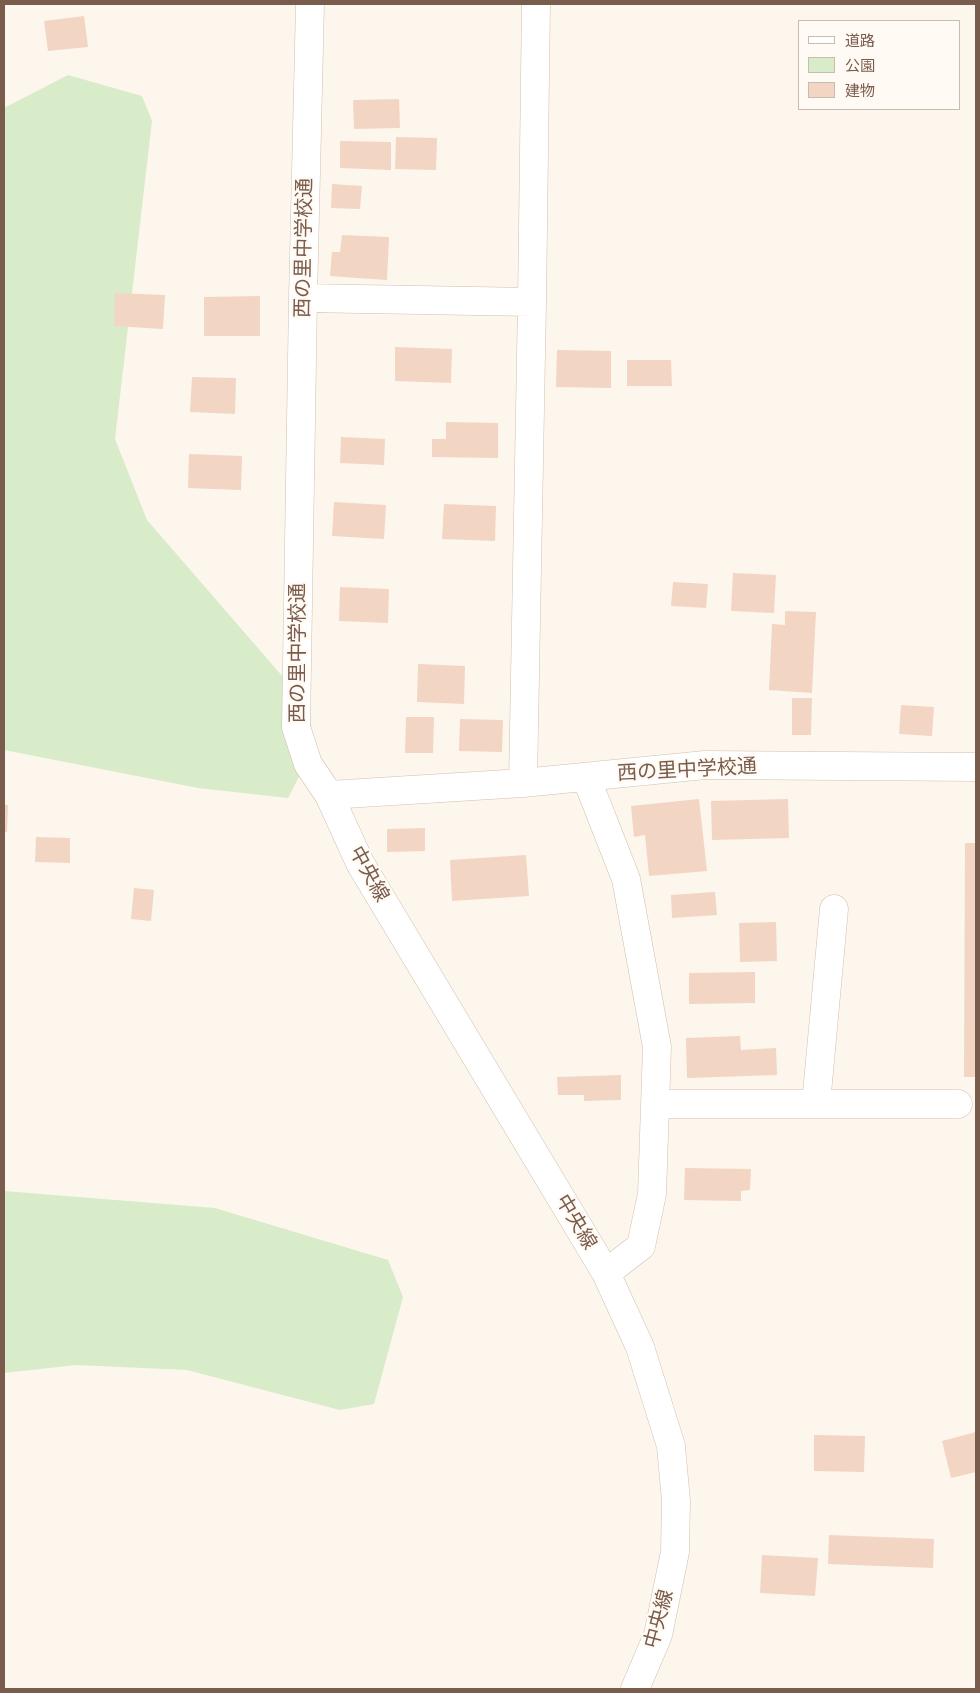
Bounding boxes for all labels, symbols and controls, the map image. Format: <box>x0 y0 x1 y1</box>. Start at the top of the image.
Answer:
legend <box>798 20 960 110</box>
text: 道路 <box>845 34 875 49</box>
text: 公園 <box>845 59 875 74</box>
text: 建物 <box>845 84 875 99</box>
street label: 西の里中学校通 <box>291 178 317 318</box>
street label: 西の里中学校通 <box>286 583 310 723</box>
street label: 西の里中学校通 <box>616 754 758 786</box>
street label: 中央線 <box>344 842 394 906</box>
street label: 中央線 <box>550 1190 602 1254</box>
street label: 中央線 <box>640 1587 678 1651</box>

